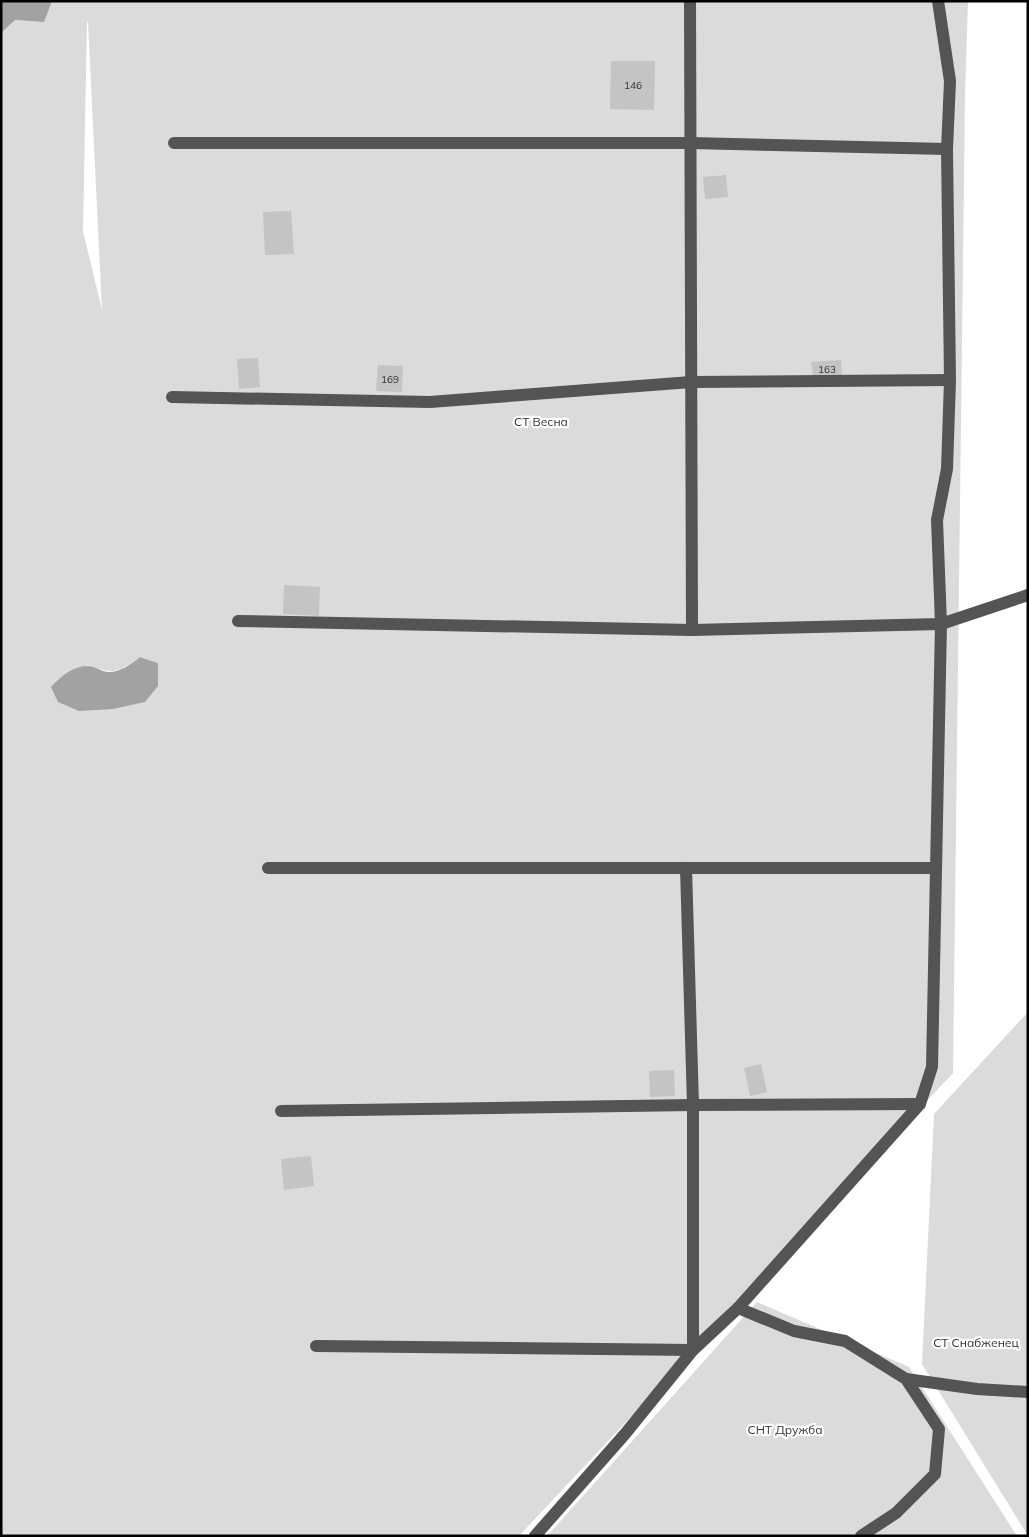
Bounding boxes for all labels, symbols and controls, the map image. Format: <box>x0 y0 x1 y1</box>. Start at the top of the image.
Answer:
house number: 146 <box>624 79 642 92</box>
house number: 163 <box>818 363 836 376</box>
house number: 169 <box>381 373 399 386</box>
park label: СТ Весна <box>514 414 568 429</box>
park label: СТ Снабженец <box>933 1335 1019 1350</box>
park label: СНТ Дружба <box>747 1422 823 1437</box>

